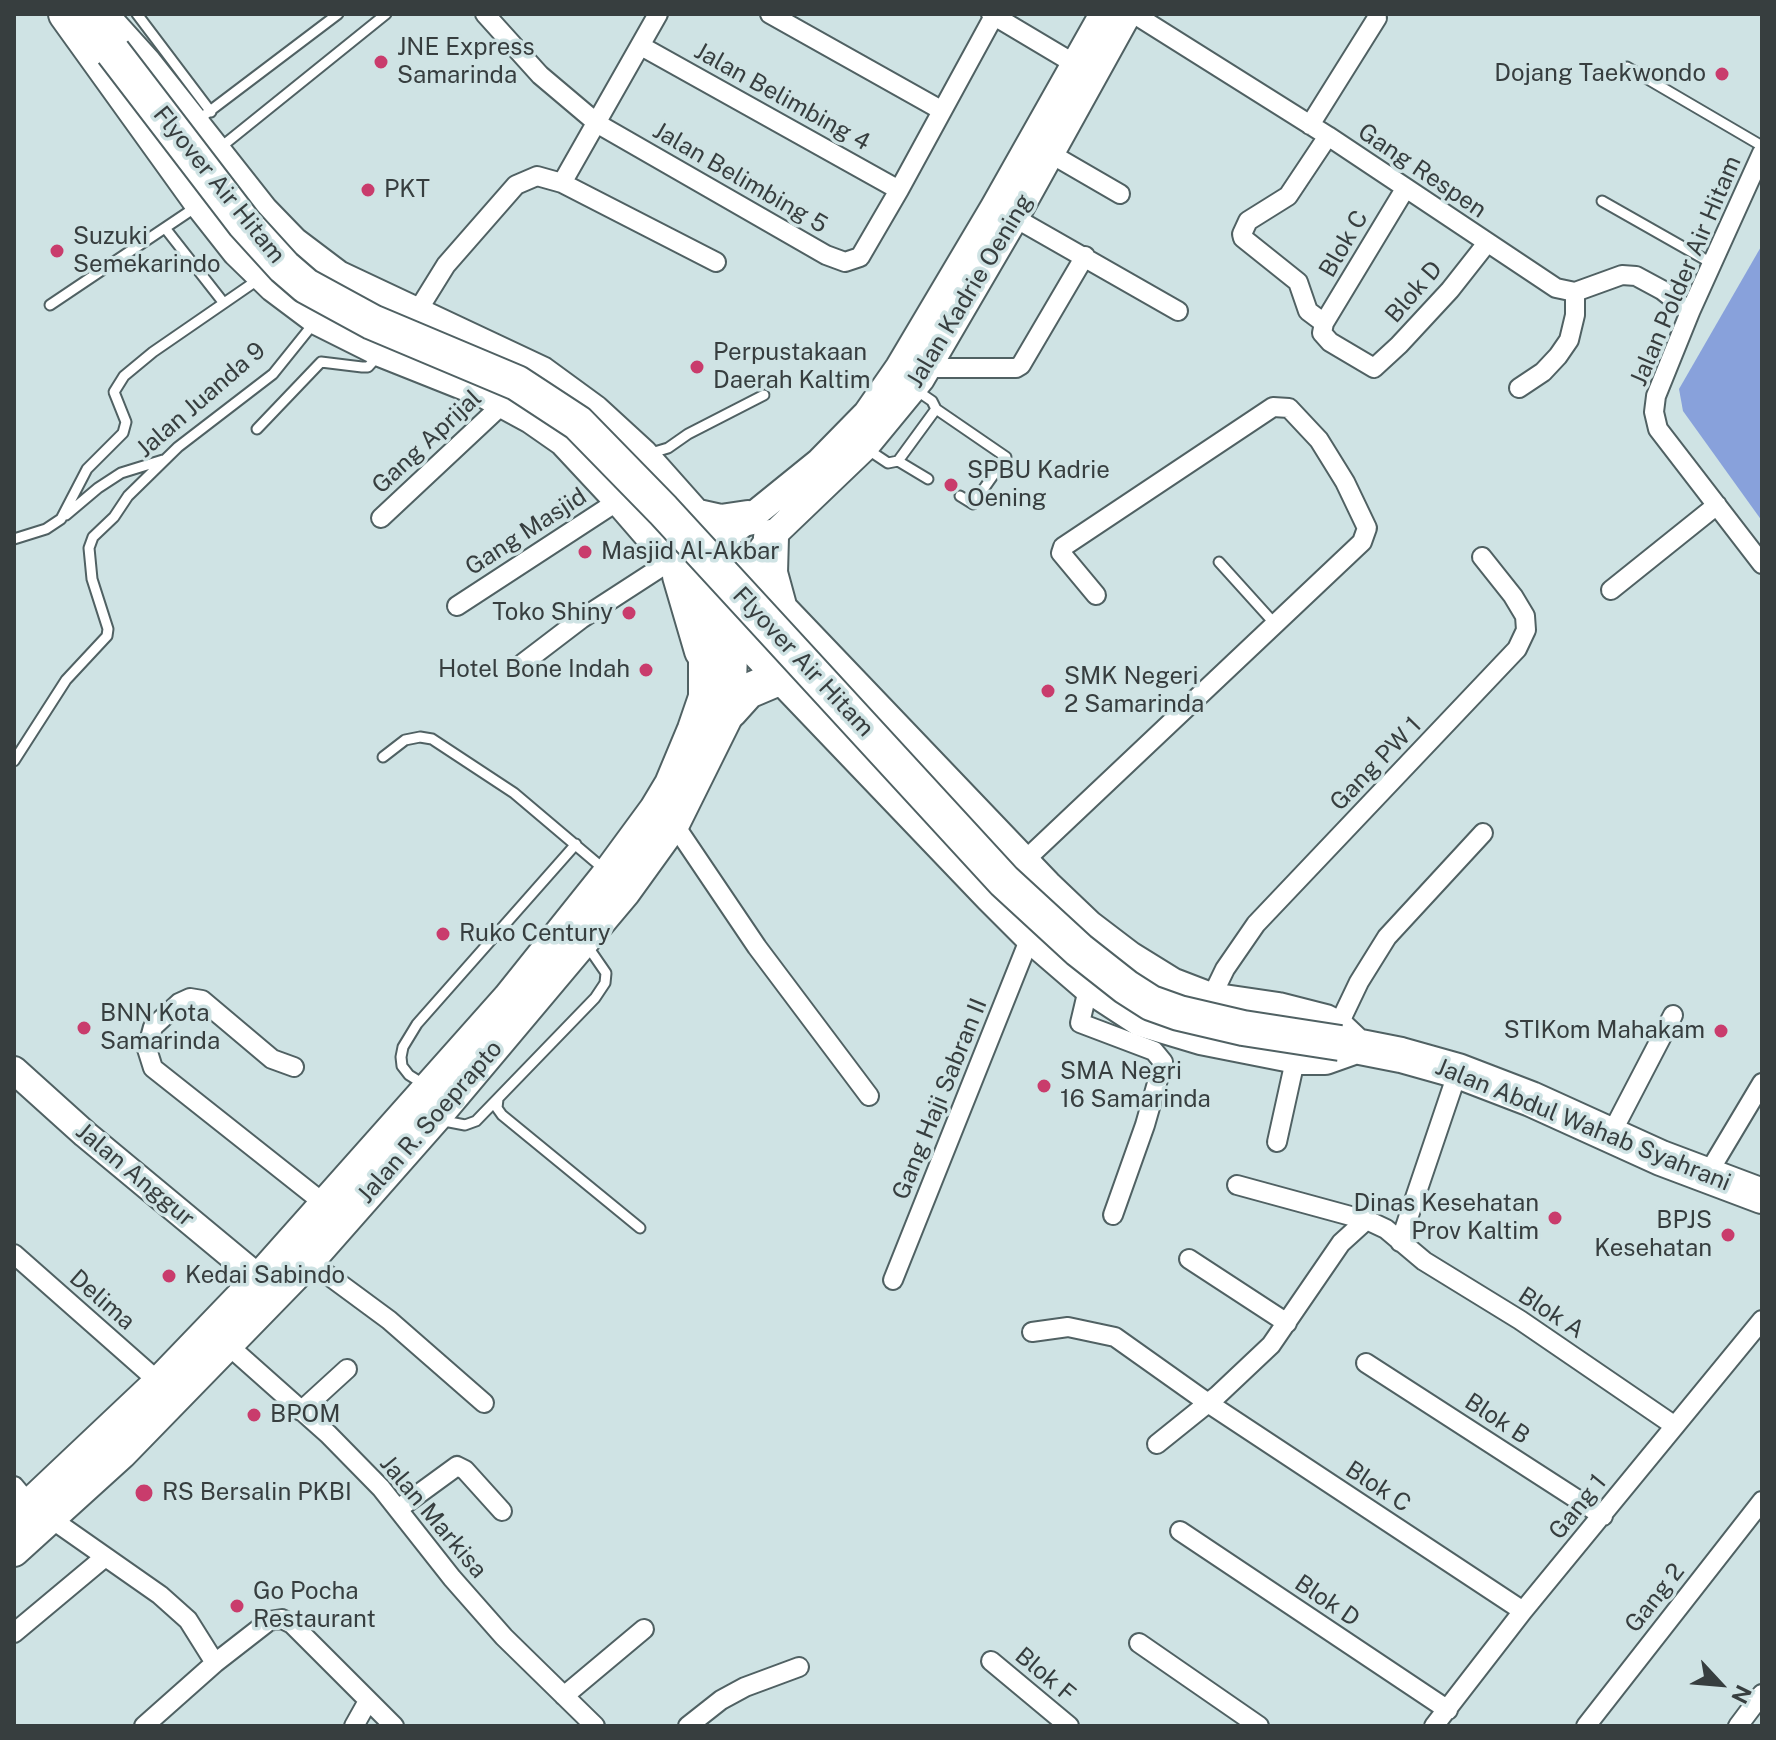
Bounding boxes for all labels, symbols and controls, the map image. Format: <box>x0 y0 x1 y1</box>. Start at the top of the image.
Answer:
place label: JNE Express Samarinda <box>397 34 535 90</box>
street label: Jalan Belimbing 4 <box>689 37 875 157</box>
marker: JNE Express Samarinda <box>372 53 390 71</box>
place label: Dojang Taekwondo <box>1494 60 1706 88</box>
marker: Dojang Taekwondo <box>1713 65 1731 83</box>
street label: Flyover Air Hitam <box>147 101 291 269</box>
street label: Jalan Belimbing 5 <box>648 116 832 240</box>
street label: Gang Respen <box>1352 117 1492 225</box>
street label: Jalan Polder Air Hitam <box>1624 152 1748 390</box>
place label: PKT <box>384 176 430 204</box>
marker: PKT <box>359 181 377 199</box>
street label: Jalan Kadrie Oening <box>901 189 1039 393</box>
street label: Blok C <box>1313 206 1375 282</box>
place label: Suzuki Semekarindo <box>73 223 221 279</box>
marker: Suzuki Semekarindo <box>48 242 66 260</box>
street label: Blok D <box>1379 255 1449 329</box>
street label: Jalan Juanda 9 <box>131 336 271 464</box>
place label: Perpustakaan Daerah Kaltim <box>713 339 870 395</box>
marker: Perpustakaan Daerah Kaltim <box>688 358 706 376</box>
street label: Gang Aprijal <box>366 384 488 500</box>
place label: SPBU Kadrie Oening <box>967 457 1110 513</box>
marker: SPBU Kadrie Oening <box>942 476 960 494</box>
street label: Gang Masjid <box>460 482 592 582</box>
place label: Masjid Al-Akbar <box>601 538 780 566</box>
marker: Masjid Al-Akbar <box>576 543 594 561</box>
street label: Flyover Air Hitam <box>726 581 880 743</box>
place label: Toko Shiny <box>492 599 613 627</box>
marker: Toko Shiny <box>620 604 638 622</box>
place label: Hotel Bone Indah <box>438 656 630 684</box>
marker: Hotel Bone Indah <box>637 661 655 679</box>
place label: SMK Negeri 2 Samarinda <box>1064 663 1204 719</box>
marker: SMK Negeri 2 Samarinda <box>1039 682 1057 700</box>
street label: Gang PW 1 <box>1324 711 1428 817</box>
place label: Ruko Century <box>459 920 611 948</box>
marker: Ruko Century <box>434 925 452 943</box>
street label: Gang Haji Sabran II <box>886 994 994 1204</box>
place label: BNN Kota Samarinda <box>100 1000 220 1056</box>
place label: STIKom Mahakam <box>1504 1017 1705 1045</box>
marker: BNN Kota Samarinda <box>75 1019 93 1037</box>
marker: STIKom Mahakam <box>1712 1022 1730 1040</box>
street label: Jalan R. Soeprapto <box>352 1035 508 1209</box>
street label: Jalan Abdul Wahab Syahrani <box>1431 1052 1735 1198</box>
place label: SMA Negri 16 Samarinda <box>1060 1058 1211 1114</box>
marker: SMA Negri 16 Samarinda <box>1035 1077 1053 1095</box>
street label: Jalan Anggur <box>70 1117 200 1233</box>
place label: Dinas Kesehatan Prov Kaltim <box>1353 1190 1539 1246</box>
place label: BPJS Kesehatan <box>1594 1207 1712 1263</box>
marker: Dinas Kesehatan Prov Kaltim <box>1546 1209 1564 1227</box>
marker: BPJS Kesehatan <box>1719 1226 1737 1244</box>
place label: Kedai Sabindo <box>185 1262 345 1290</box>
street label: Delima <box>63 1264 141 1336</box>
marker: Kedai Sabindo <box>160 1267 178 1285</box>
street label: Blok A <box>1513 1281 1589 1345</box>
street label: Blok B <box>1459 1387 1535 1451</box>
place label: BPOM <box>270 1401 340 1429</box>
marker: BPOM <box>245 1406 263 1424</box>
street label: Jalan Markisa <box>373 1450 493 1584</box>
street label: Blok C <box>1340 1455 1416 1519</box>
street label: Gang 1 <box>1543 1469 1613 1545</box>
place label: RS Bersalin PKBI <box>162 1479 352 1507</box>
marker: RS Bersalin PKBI <box>133 1482 155 1504</box>
street label: Gang 2 <box>1619 1558 1691 1638</box>
street label: Blok D <box>1289 1569 1365 1633</box>
place label: Go Pocha Restaurant <box>253 1578 376 1634</box>
marker: Go Pocha Restaurant <box>228 1597 246 1615</box>
street label: Blok F <box>1009 1642 1081 1708</box>
north arrow <box>1680 1644 1760 1724</box>
text: N <box>1726 1681 1757 1708</box>

